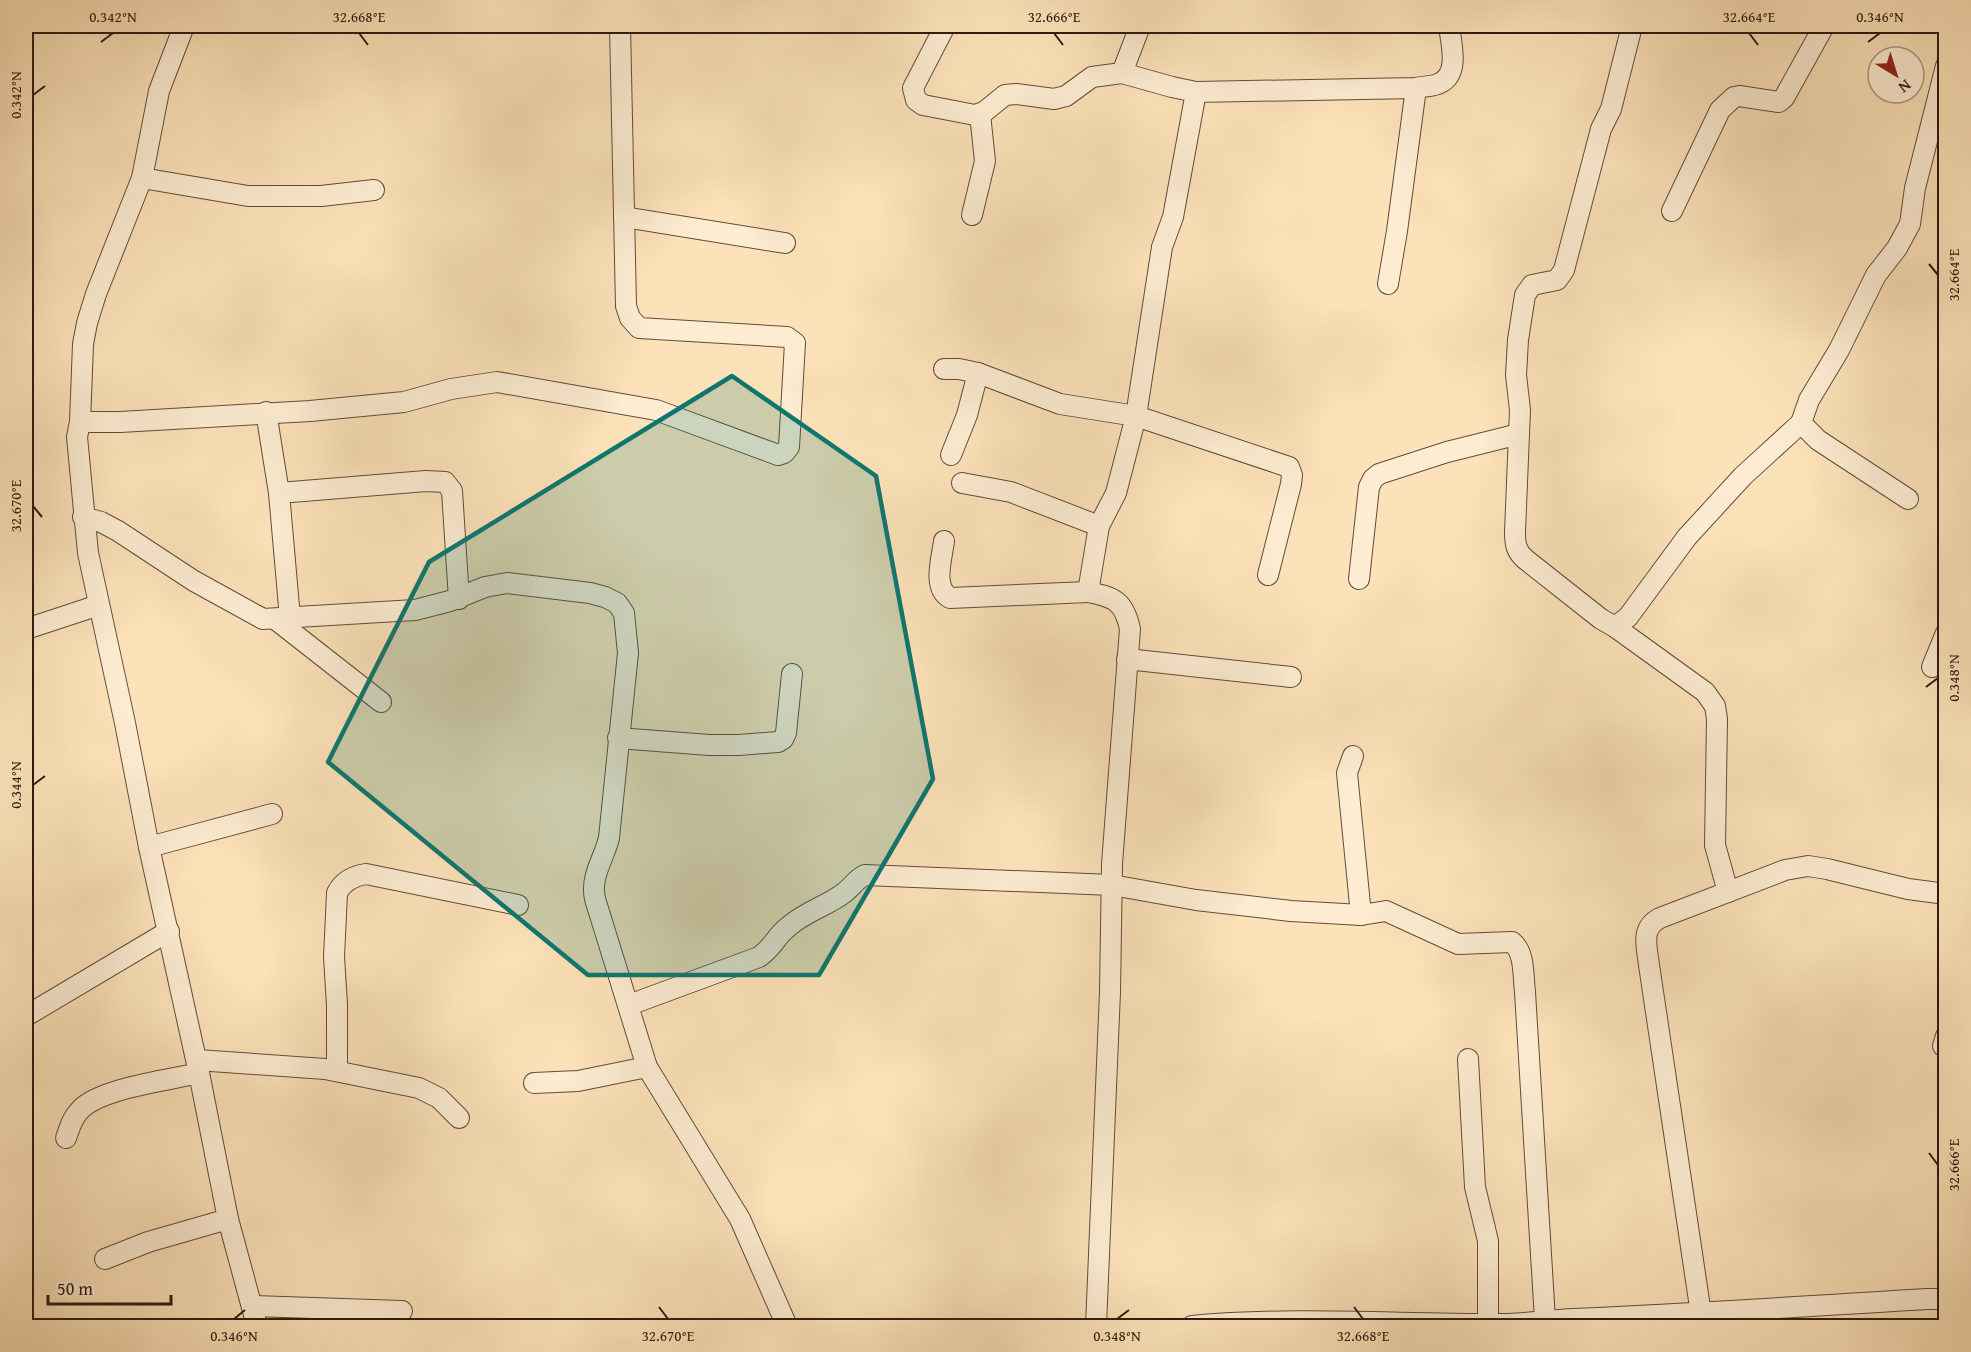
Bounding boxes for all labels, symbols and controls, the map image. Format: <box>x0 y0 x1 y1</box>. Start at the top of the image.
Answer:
text: 0.342°N <box>89 6 137 27</box>
text: 32.668°E <box>333 6 386 27</box>
text: 32.666°E <box>1028 6 1081 27</box>
text: 32.664°E <box>1723 6 1776 27</box>
text: 0.346°N <box>1856 6 1904 27</box>
north arrow <box>1866 45 1926 105</box>
text: 0.342°N <box>5 71 26 119</box>
text: N <box>1893 74 1917 100</box>
text: 32.664°E <box>1943 248 1964 301</box>
text: 32.670°E <box>5 479 26 532</box>
text: 0.348°N <box>1943 654 1964 702</box>
text: 0.344°N <box>5 761 26 809</box>
text: 32.666°E <box>1943 1138 1964 1191</box>
scale bar <box>48 1268 171 1306</box>
text: 50 m <box>57 1275 93 1302</box>
text: 0.346°N <box>210 1325 258 1346</box>
text: 32.670°E <box>642 1325 695 1346</box>
text: 0.348°N <box>1093 1325 1141 1346</box>
text: 32.668°E <box>1337 1325 1390 1346</box>

